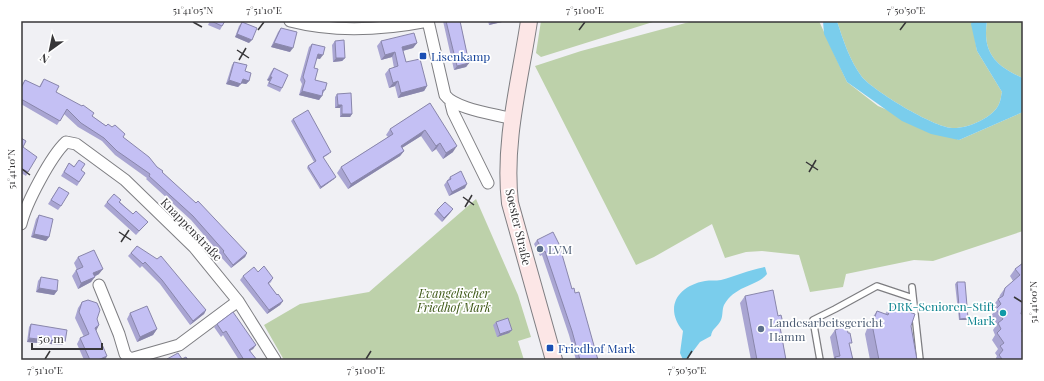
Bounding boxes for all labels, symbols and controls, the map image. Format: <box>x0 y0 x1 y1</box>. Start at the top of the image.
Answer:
text: 51°41'05"N <box>173 3 213 17</box>
text: 7°51'10"E <box>246 3 282 17</box>
text: 7°51'00"E <box>566 3 604 17</box>
text: 7°50'50"E <box>887 3 925 17</box>
north arrow <box>30 30 70 70</box>
place label: Lisenkamp <box>431 48 490 64</box>
text: N <box>37 50 52 67</box>
marker: Lisenkamp <box>418 51 428 61</box>
text: 51°41'10"N <box>4 149 18 189</box>
street label: Soester Straße <box>502 187 536 267</box>
street label: Knappenstraße <box>158 194 226 264</box>
place label: LVM <box>548 241 572 257</box>
marker: LVM <box>535 244 545 254</box>
text: 51°41'00"N <box>1026 281 1040 323</box>
park label: Evangelischer Friedhof Mark <box>416 285 491 315</box>
place label: DRK-Senioren-Stift Mark <box>888 298 996 328</box>
marker: DRK-Senioren-Stift Mark <box>998 308 1008 318</box>
place label: Landesarbeitsgericht Hamm <box>769 314 884 344</box>
marker: Landesarbeitsgericht Hamm <box>756 324 766 334</box>
scale bar <box>32 325 102 351</box>
text: 50 m <box>38 330 64 346</box>
place label: Friedhof Mark <box>558 340 636 356</box>
marker: Friedhof Mark <box>545 343 555 353</box>
text: 7°51'10"E <box>27 363 63 377</box>
text: 7°51'00"E <box>347 363 385 377</box>
text: 7°50'50"E <box>668 363 706 377</box>

